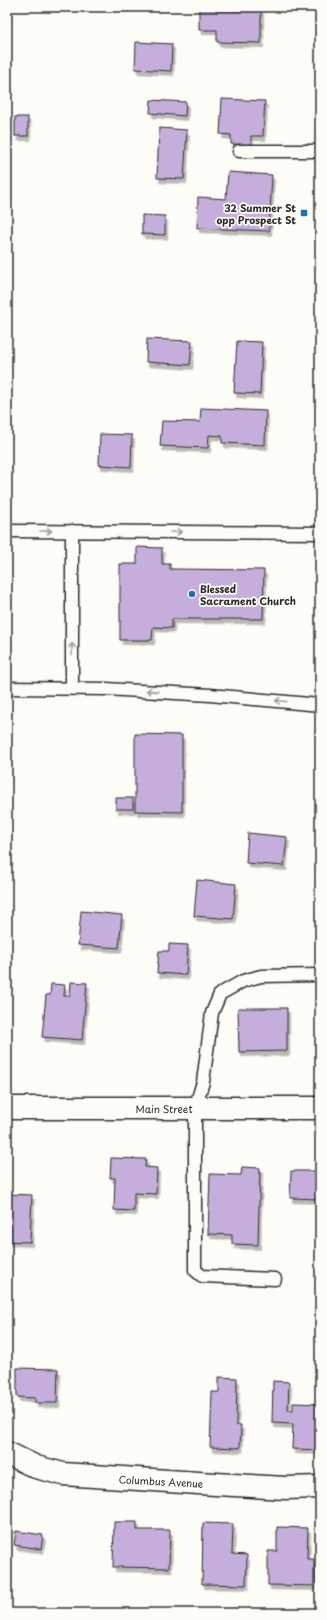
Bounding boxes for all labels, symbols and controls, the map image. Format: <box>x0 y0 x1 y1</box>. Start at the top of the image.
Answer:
place label: 32 Summer St opp Prospect St <box>216 200 296 227</box>
marker: 32 Summer St opp Prospect St <box>299 208 309 218</box>
one-way arrow <box>39 527 52 535</box>
one-way arrow <box>169 528 182 536</box>
place label: Blessed Sacrament Church <box>200 581 296 608</box>
marker: Blessed Sacrament Church <box>187 589 197 599</box>
one-way arrow <box>68 643 76 656</box>
one-way arrow <box>146 688 159 695</box>
one-way arrow <box>275 698 288 705</box>
street label: Main Street <box>135 1101 193 1116</box>
street label: Columbus Avenue <box>118 1471 204 1491</box>

